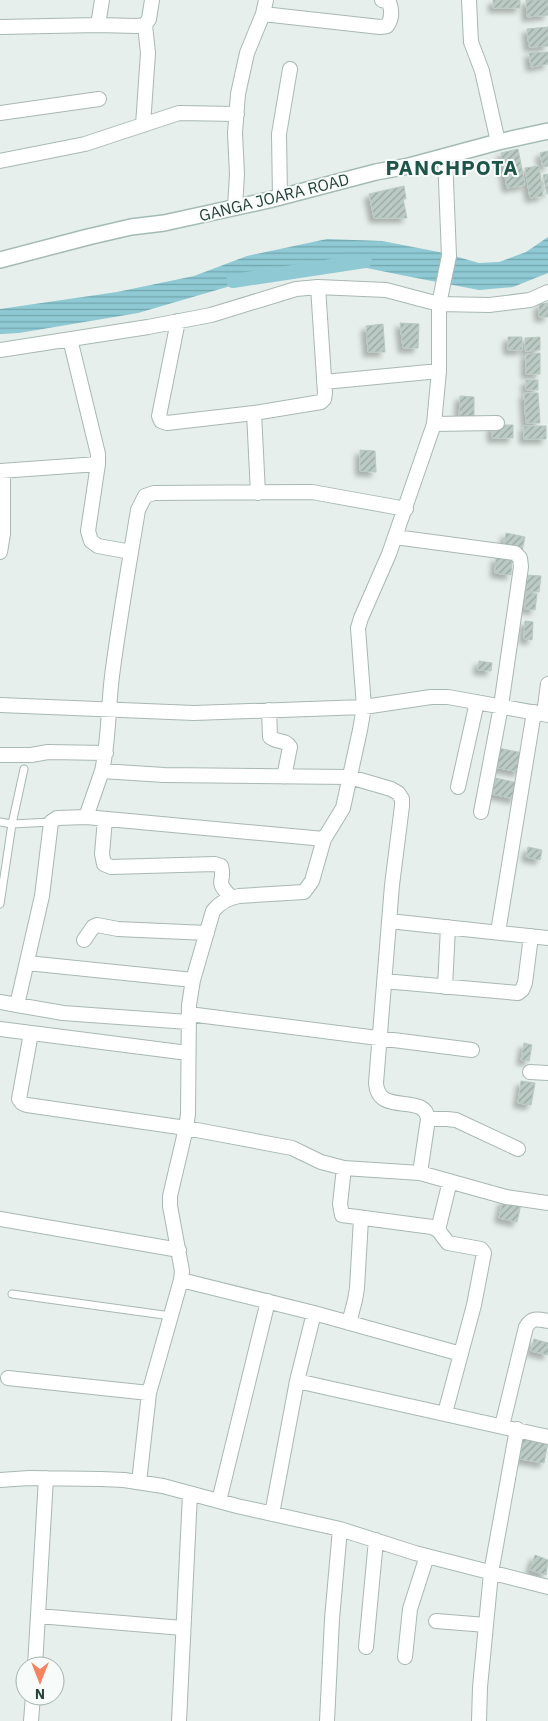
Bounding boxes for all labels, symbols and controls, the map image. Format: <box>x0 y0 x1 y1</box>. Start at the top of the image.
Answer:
district label: PANCHPOTA <box>385 153 519 181</box>
street label: GANGA JOARA ROAD <box>197 169 351 225</box>
north arrow <box>15 1656 65 1706</box>
text: N <box>35 1685 45 1703</box>

